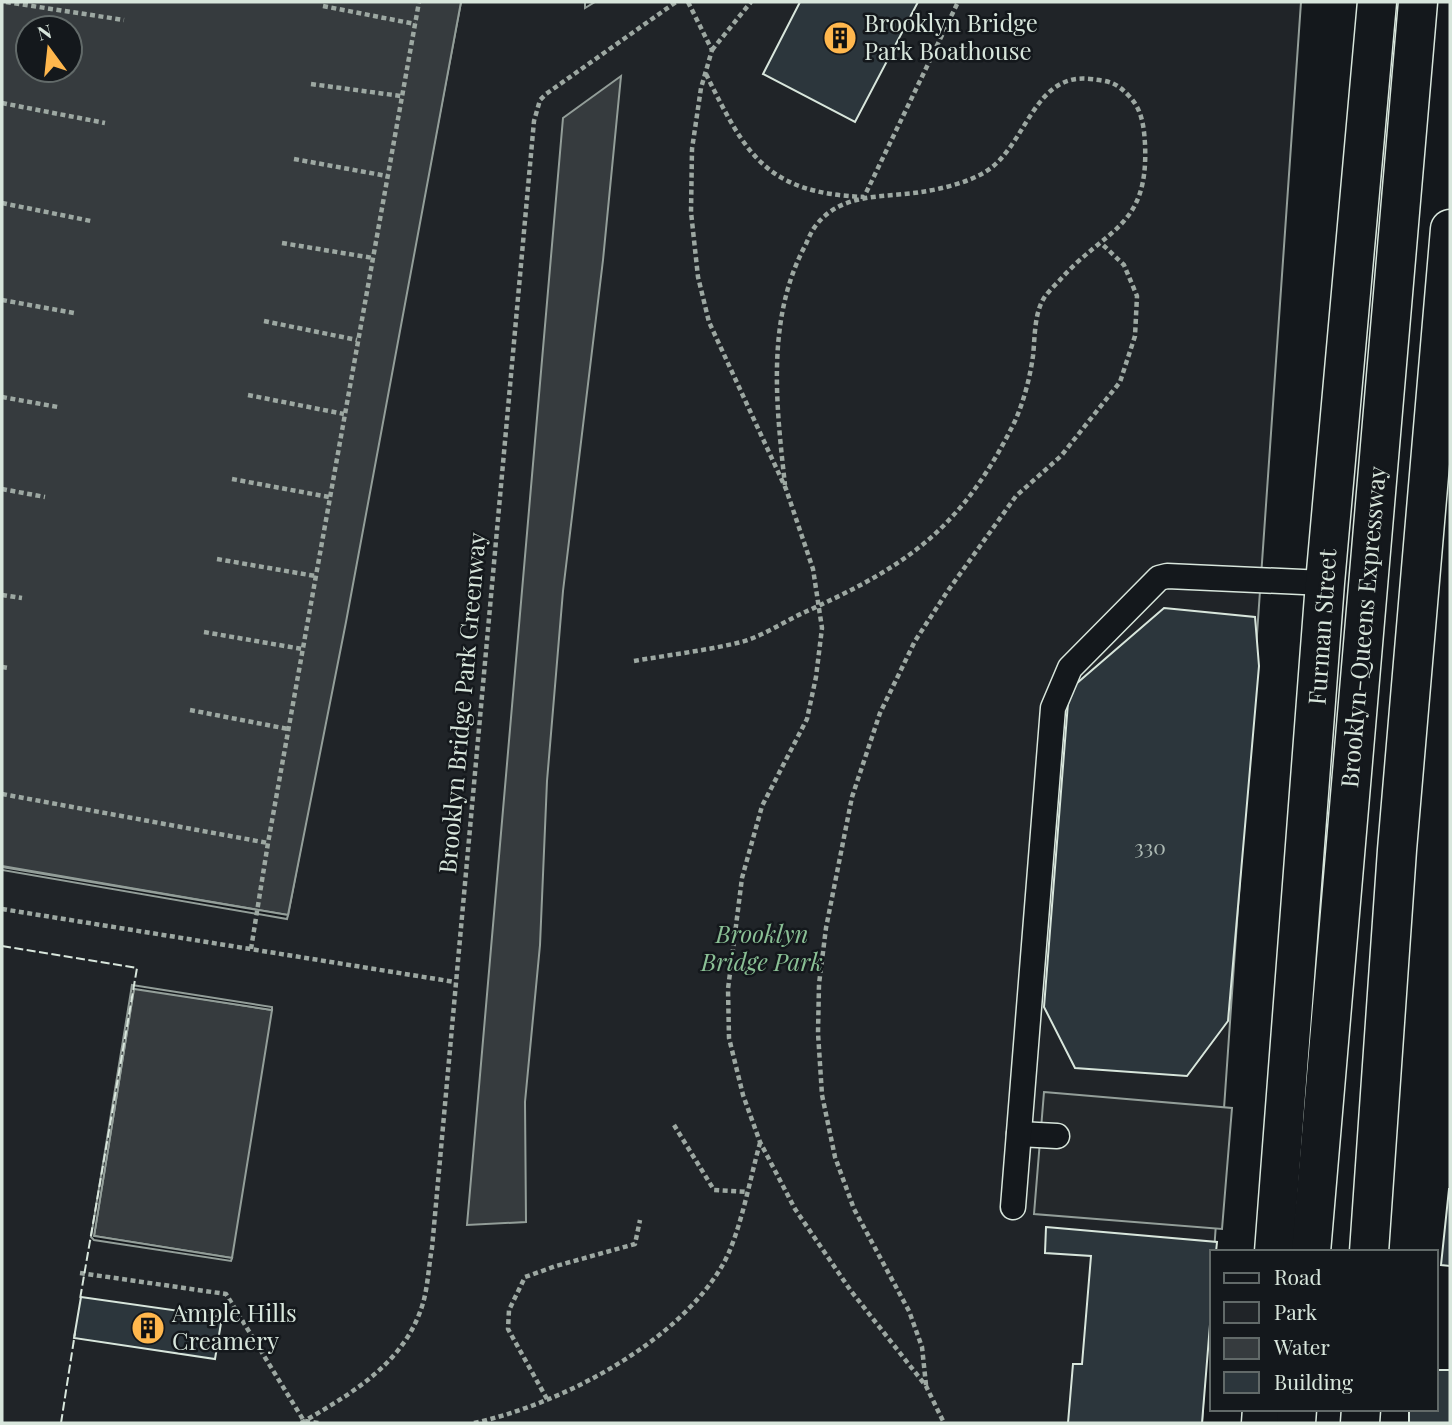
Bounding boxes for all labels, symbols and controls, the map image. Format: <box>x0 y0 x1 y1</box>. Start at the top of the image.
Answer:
place label: Brooklyn Bridge Park Boathouse <box>864 6 1038 66</box>
north arrow <box>14 14 84 84</box>
text: N <box>34 17 55 46</box>
building icon: Brooklyn Bridge Park Boathouse <box>821 19 859 57</box>
street label: Brooklyn-Queens Expressway <box>1332 465 1392 789</box>
street label: Brooklyn Bridge Park Greenway <box>430 531 492 875</box>
street label: Furman Street <box>1300 547 1342 706</box>
house number: 330 <box>1134 832 1166 860</box>
park label: Brooklyn Bridge Park <box>700 917 823 977</box>
legend <box>1210 1250 1438 1411</box>
text: Road <box>1274 1262 1322 1290</box>
place label: Ample Hills Creamery <box>171 1296 297 1356</box>
text: Park <box>1274 1297 1318 1325</box>
building icon: Ample Hills Creamery <box>129 1309 167 1347</box>
text: Water <box>1273 1332 1330 1360</box>
text: Building <box>1274 1367 1353 1395</box>

